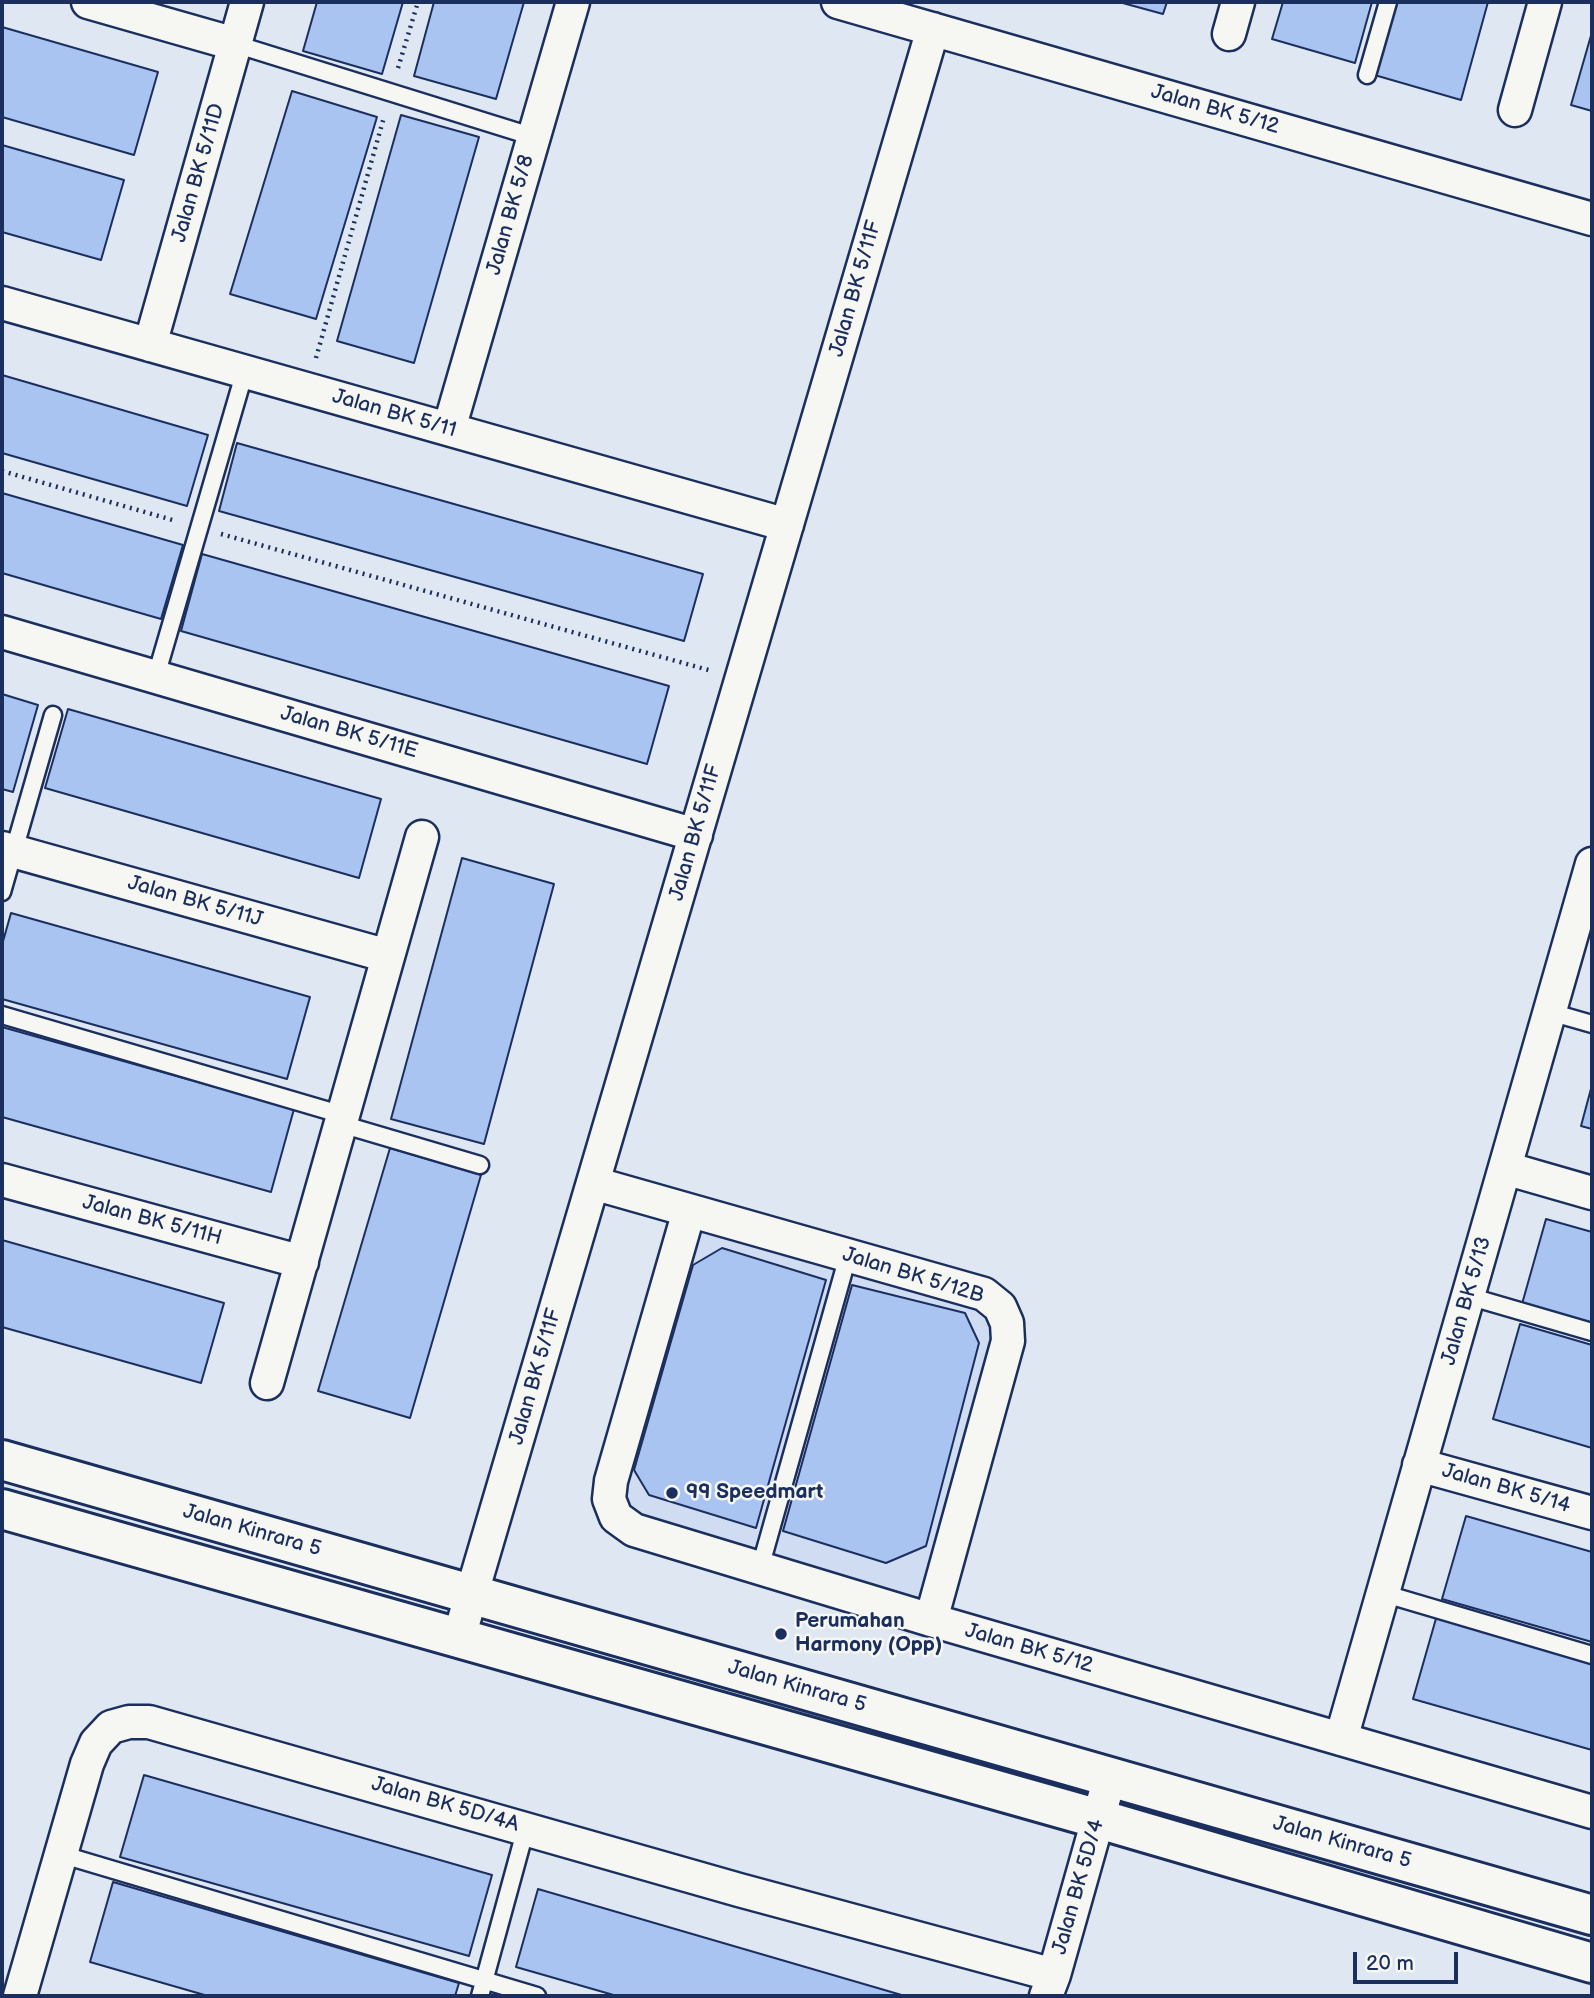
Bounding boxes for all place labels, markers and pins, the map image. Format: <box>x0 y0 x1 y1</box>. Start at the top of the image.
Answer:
place label: 99 Speedmart <box>686 1480 823 1506</box>
marker: 99 Speedmart <box>664 1485 680 1501</box>
place label: Perumahan Harmony (Opp) <box>795 1609 942 1659</box>
marker: Perumahan Harmony (Opp) <box>773 1626 789 1642</box>

